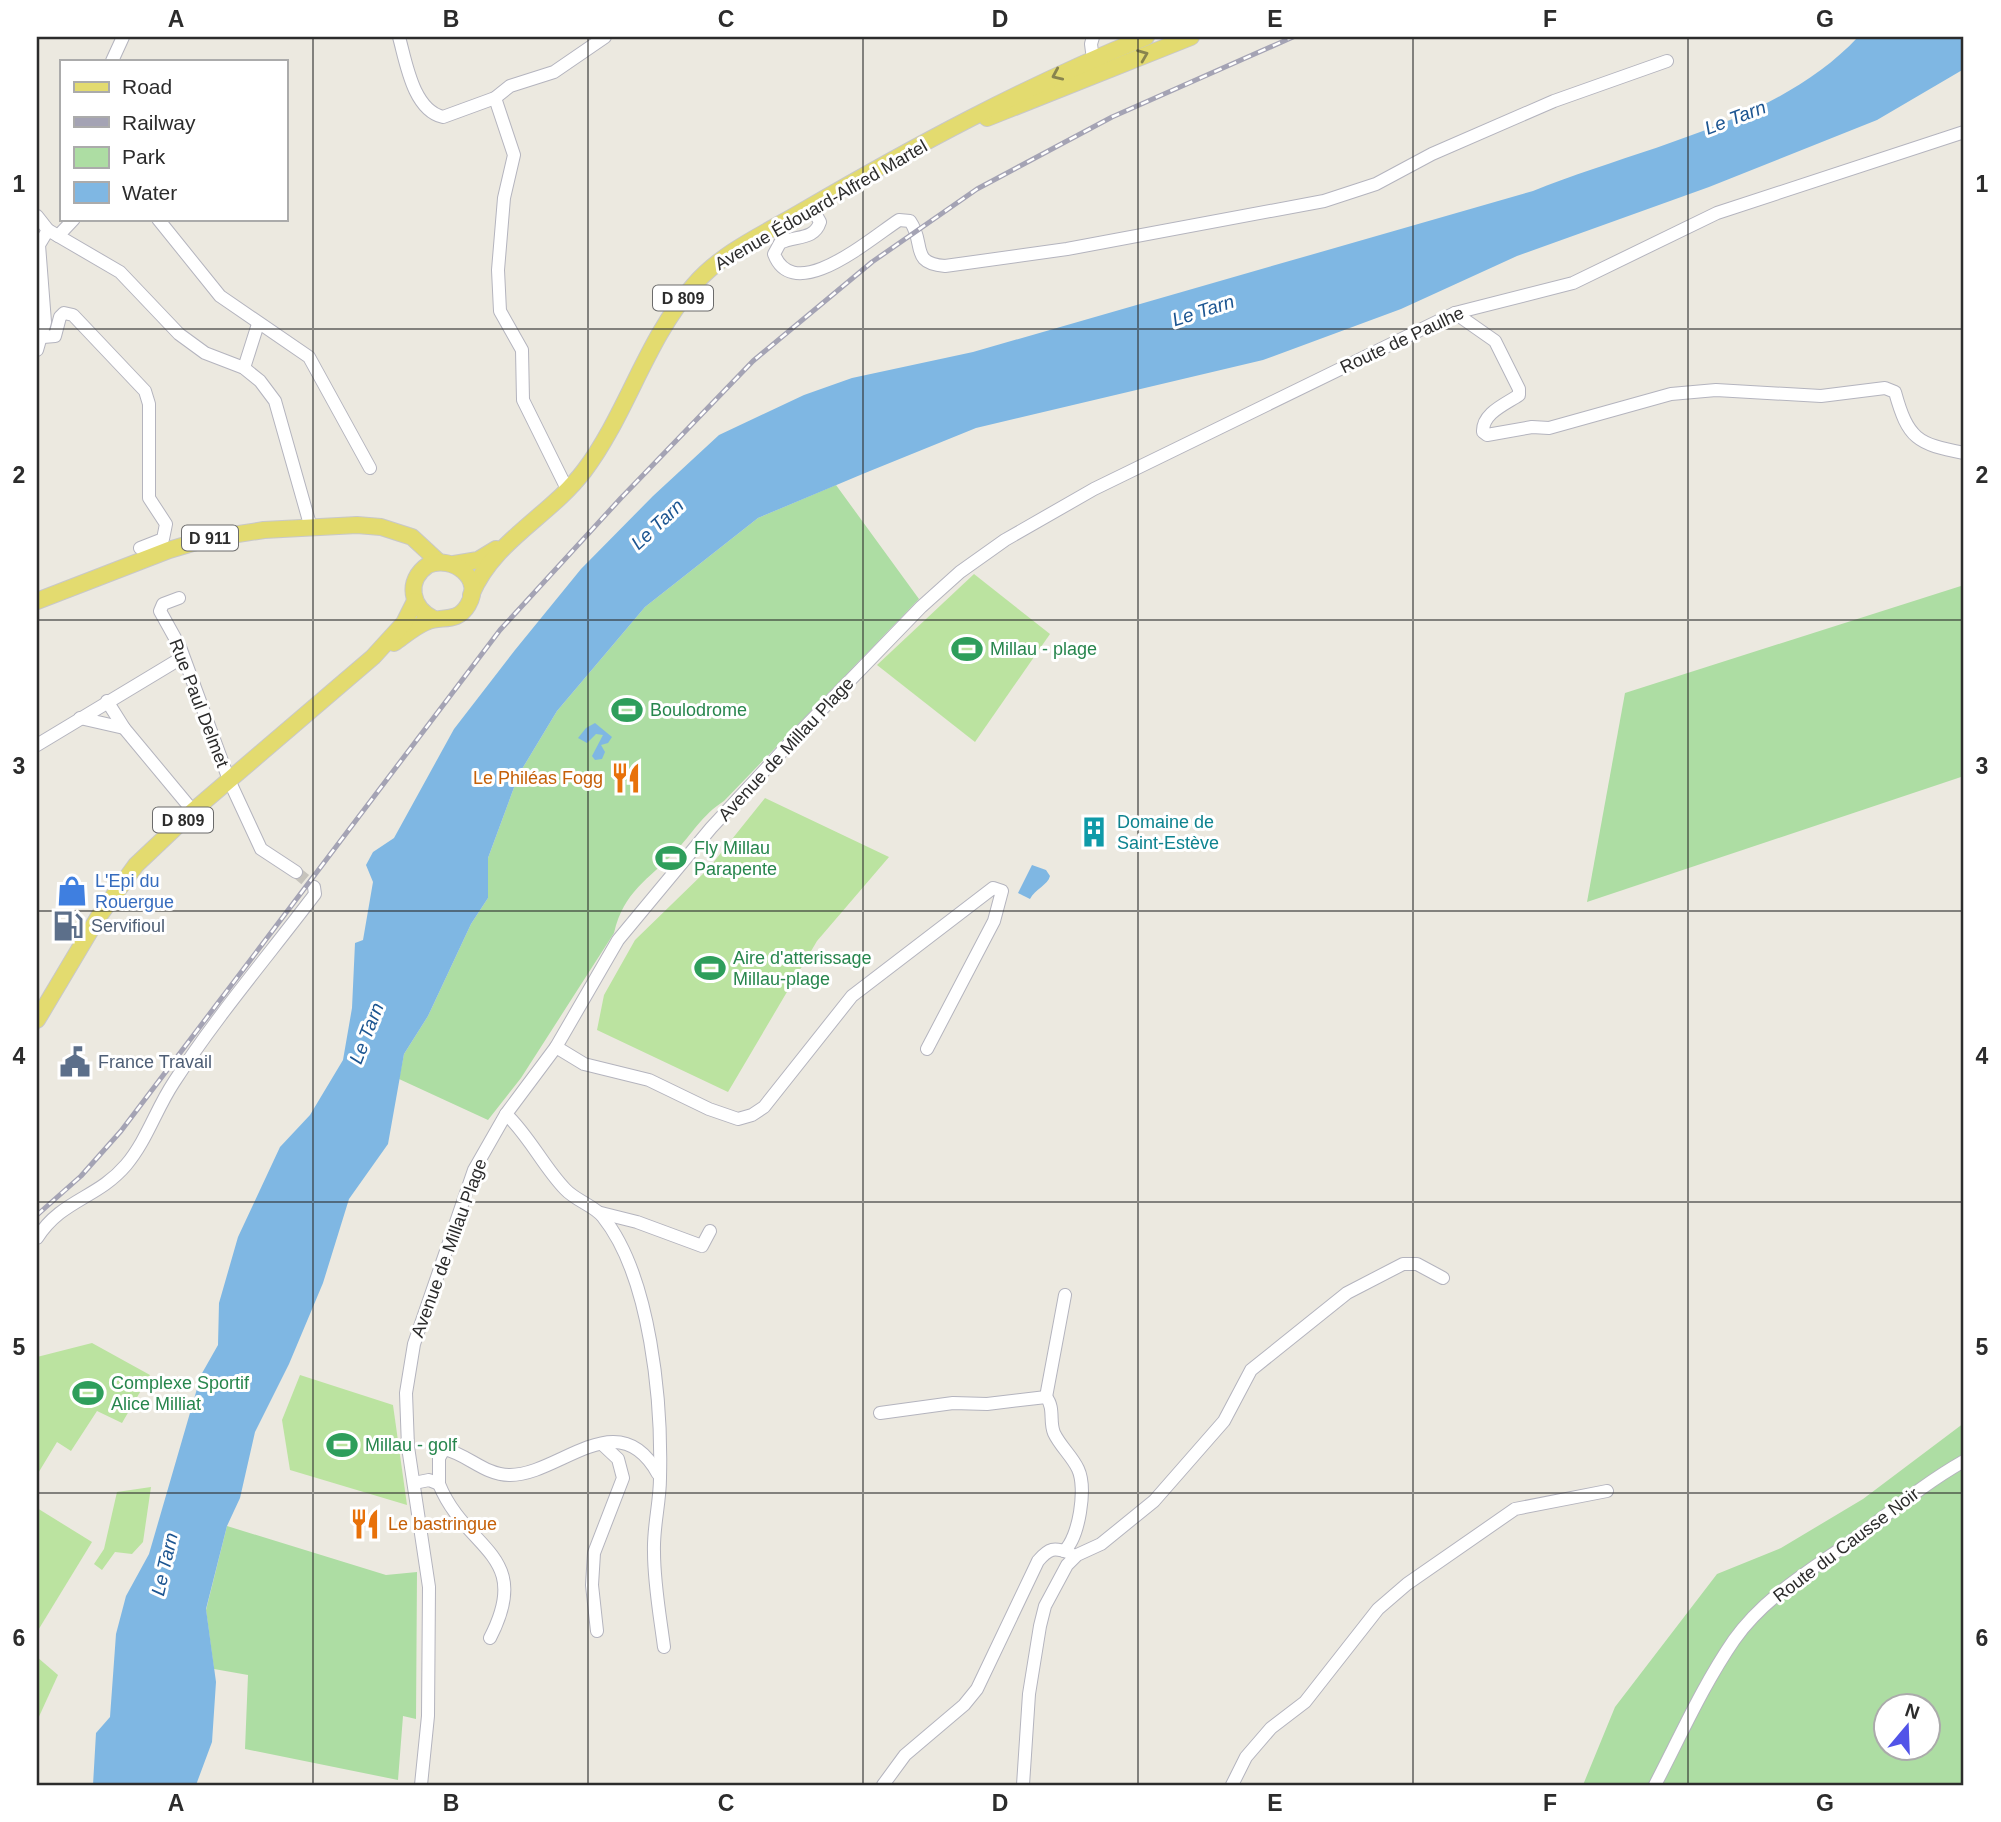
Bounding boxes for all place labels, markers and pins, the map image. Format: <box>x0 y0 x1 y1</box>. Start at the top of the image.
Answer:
sports icon: Millau - plage <box>950 632 984 666</box>
place label: Millau - plage <box>990 639 1097 659</box>
sports icon: Boulodrome <box>610 693 644 727</box>
place label: Boulodrome <box>650 700 747 720</box>
restaurant icon: Le Philéas Fogg <box>609 761 643 795</box>
place label: Le Philéas Fogg <box>473 768 603 788</box>
place label: Domaine de Saint-Estève <box>1117 812 1219 853</box>
building icon: Domaine de Saint-Estève <box>1077 815 1111 849</box>
place label: Fly Millau Parapente <box>694 838 777 879</box>
sports icon: Fly Millau Parapente <box>654 841 688 875</box>
place label: L'Epi du Rouergue <box>95 871 174 912</box>
shop icon: L'Epi du Rouergue <box>55 874 89 908</box>
fuel station icon: Servifioul <box>51 909 85 943</box>
place label: Servifioul <box>91 916 165 936</box>
place label: Aire d'atterissage Millau-plage <box>733 948 872 989</box>
sports icon: Aire d'atterissage Millau-plage <box>693 951 727 985</box>
public building icon: France Travail <box>58 1045 92 1079</box>
place label: France Travail <box>98 1052 212 1072</box>
place label: Complexe Sportif Alice Milliat <box>111 1373 250 1414</box>
sports icon: Complexe Sportif Alice Milliat <box>71 1376 105 1410</box>
sports icon: Millau - golf <box>325 1428 359 1462</box>
place label: Millau - golf <box>365 1435 458 1455</box>
restaurant icon: Le bastringue <box>348 1507 382 1541</box>
place label: Le bastringue <box>388 1514 497 1534</box>

